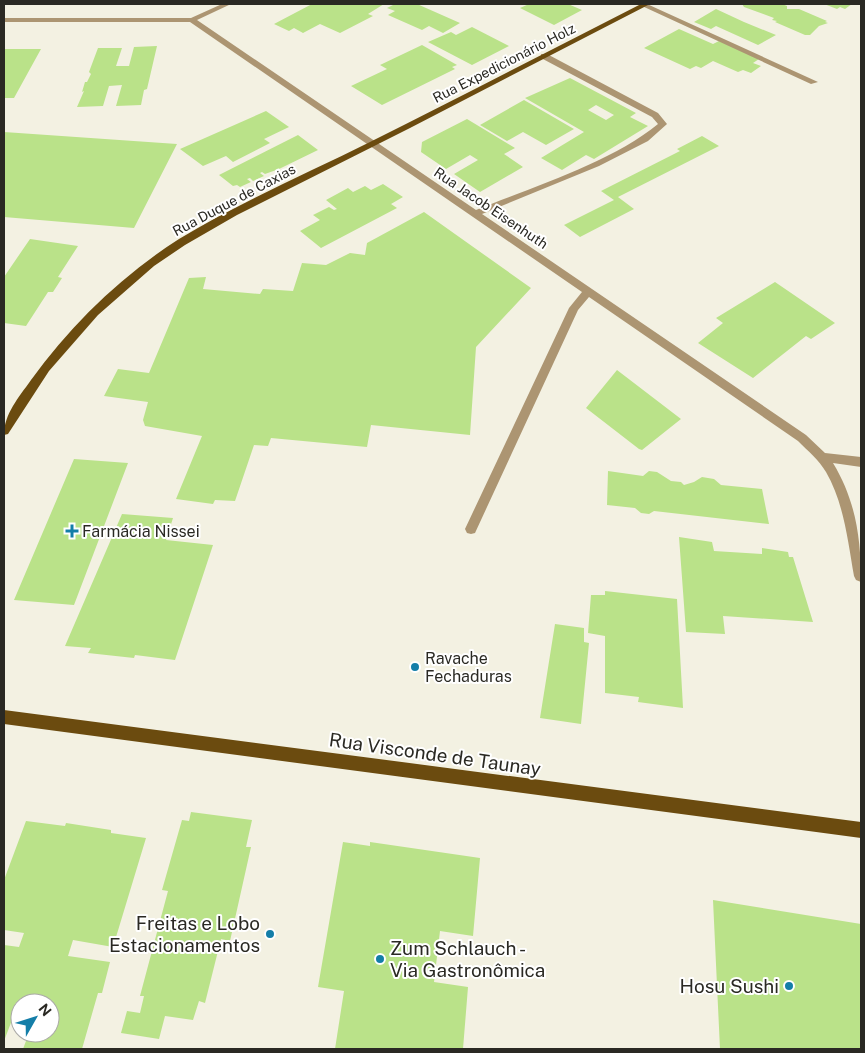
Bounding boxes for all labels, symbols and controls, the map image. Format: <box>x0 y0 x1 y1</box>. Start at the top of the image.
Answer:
street label: Rua Expedicionário Holz <box>430 20 578 106</box>
street label: Rua Duque de Caxias <box>170 161 298 239</box>
street label: Rua Jacob Eisenhuth <box>431 164 551 252</box>
place label: Farmácia Nissei <box>82 522 200 541</box>
marker: Farmácia Nissei <box>66 525 78 537</box>
place label: Ravache Fechaduras <box>425 649 512 686</box>
marker: Ravache Fechaduras <box>409 661 421 673</box>
street label: Rua Visconde de Taunay <box>328 728 542 780</box>
place label: Freitas e Lobo Estacionamentos <box>109 912 260 956</box>
marker: Freitas e Lobo Estacionamentos <box>264 928 276 940</box>
place label: Zum Schlauch - Via Gastronômica <box>390 937 545 981</box>
marker: Zum Schlauch - Via Gastronômica <box>374 953 386 965</box>
place label: Hosu Sushi <box>680 975 779 997</box>
marker: Hosu Sushi <box>783 980 795 992</box>
north arrow <box>10 993 60 1043</box>
text: N <box>35 1001 55 1019</box>

